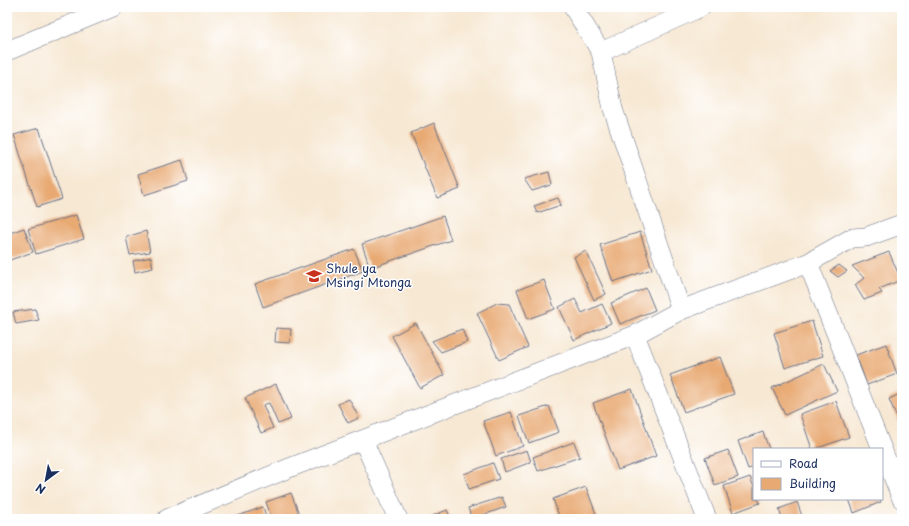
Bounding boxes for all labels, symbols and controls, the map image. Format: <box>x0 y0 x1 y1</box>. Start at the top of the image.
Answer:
place label: Shule ya Msingi Mtonga <box>326 259 412 291</box>
school or university icon: Shule ya Msingi Mtonga <box>305 267 323 285</box>
legend <box>753 448 883 500</box>
text: Road <box>789 454 818 472</box>
north arrow <box>26 460 66 500</box>
text: Building <box>789 474 836 492</box>
text: N <box>32 479 49 498</box>

